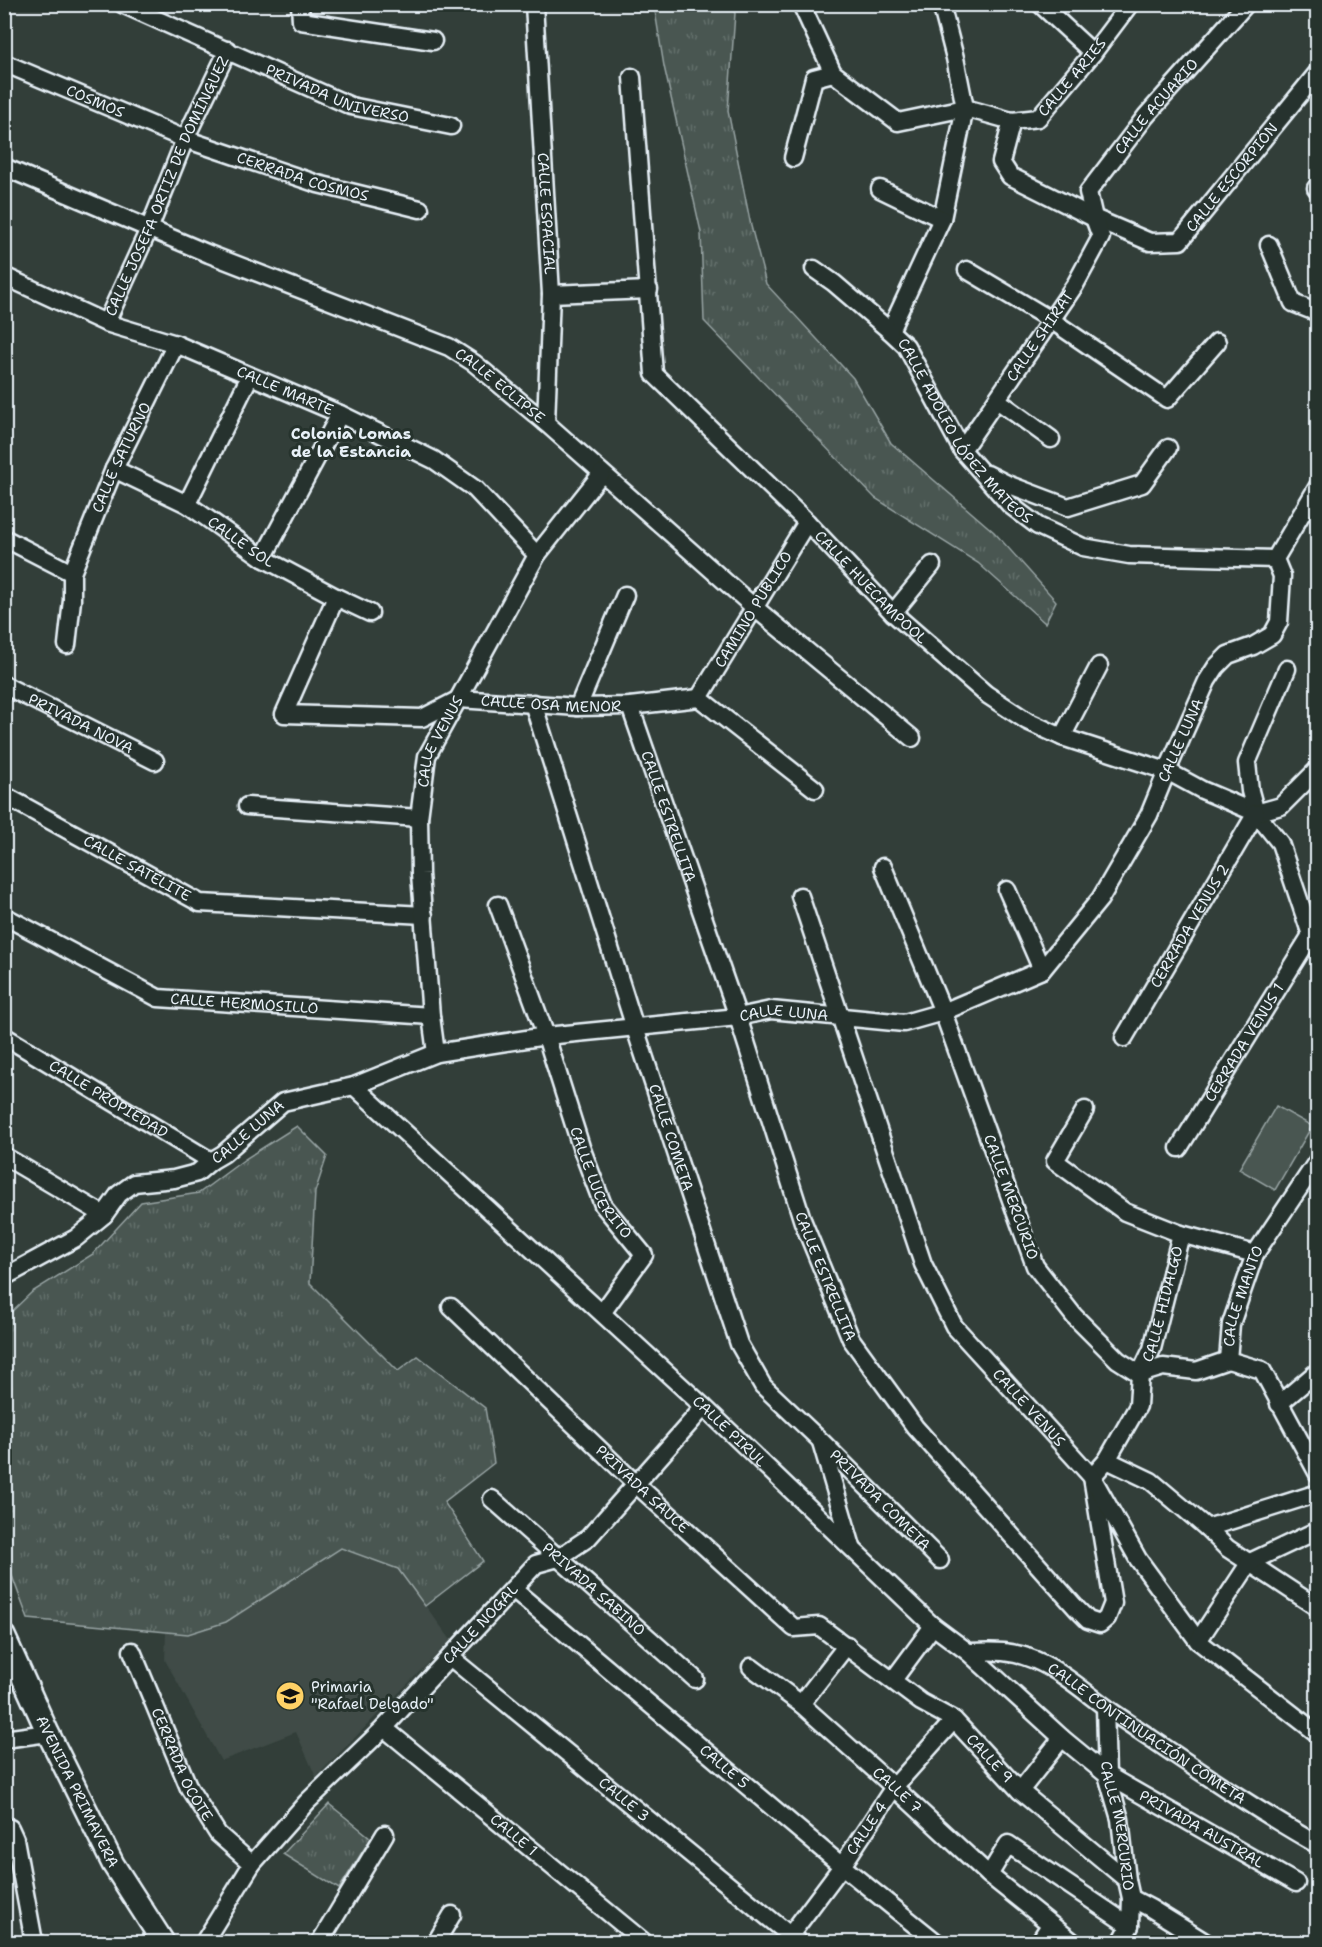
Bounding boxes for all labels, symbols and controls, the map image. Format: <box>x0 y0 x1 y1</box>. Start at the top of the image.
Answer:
street label: CALLE ARIES <box>1033 34 1111 121</box>
street label: CALLE JOSEFA ORTIZ DE DOMÍNGUEZ <box>101 53 234 319</box>
street label: CALLE ACUARIO <box>1110 54 1203 159</box>
street label: PRIVADA UNIVERSO <box>263 59 411 127</box>
street label: COSMOS <box>63 80 127 122</box>
street label: CALLE ESCORPIÓN <box>1181 119 1282 236</box>
street label: CERRADA COSMOS <box>234 147 371 206</box>
street label: CALLE ESPACIAL <box>533 152 560 275</box>
street label: CALLE SHIRAT <box>1002 287 1078 385</box>
street label: CALLE ADOLFO LÓPEZ MATEOS <box>894 333 1036 528</box>
street label: CALLE ECLIPSE <box>451 343 549 428</box>
street label: CALLE MARTE <box>234 361 337 420</box>
street label: CALLE SATURNO <box>87 399 156 516</box>
district label: Colonia Lomas de la Estancia <box>291 423 411 462</box>
street label: CALLE SOL <box>204 512 278 572</box>
street label: CALLE HUECAMPOOL <box>810 526 931 648</box>
street label: CAMINO PÚBLICO <box>710 547 797 671</box>
street label: PRIVADA NOVA <box>25 689 137 759</box>
street label: CALLE OSA MENOR <box>480 690 622 717</box>
street label: CALLE VENUS <box>413 692 468 789</box>
street label: CALLE LUNA <box>1153 695 1208 785</box>
street label: CALLE ESTRELLITA <box>636 748 701 885</box>
street label: CALLE SATÉLITE <box>80 831 194 906</box>
street label: CERRADA VENUS 2 <box>1146 860 1234 991</box>
street label: CERRADA VENUS 1 <box>1200 980 1289 1106</box>
street label: CALLE HERMOSILLO <box>170 989 319 1019</box>
street label: CALLE LUNA <box>738 999 829 1026</box>
street label: CALLE PROPIEDAD <box>45 1055 172 1143</box>
street label: CALLE COMETA <box>644 1081 698 1194</box>
street label: CALLE LUNA <box>208 1095 288 1168</box>
street label: CALLE LUCERITO <box>565 1124 637 1243</box>
street label: CALLE MERCURIO <box>979 1132 1043 1262</box>
street label: CALLE ESTRELLITA <box>790 1209 861 1344</box>
street label: CALLE MANTO <box>1219 1241 1268 1347</box>
street label: CALLE HIDALGO <box>1137 1244 1188 1365</box>
street label: CALLE VENUS <box>988 1364 1069 1451</box>
street label: CALLE PIRUL <box>688 1391 771 1471</box>
street label: PRIVADA SAUCE <box>591 1441 693 1537</box>
street label: PRIVADA COMETA <box>825 1445 935 1555</box>
street label: PRIVADA SABINO <box>538 1538 650 1640</box>
street label: CALLE NOGAL <box>438 1580 522 1668</box>
street label: CALLE CONTINUACIÓN COMETA <box>1044 1658 1250 1809</box>
place label: Primaria "Rafael Delgado" <box>311 1677 434 1714</box>
school or university icon: Primaria "Rafael Delgado" <box>274 1680 306 1712</box>
street label: CERRADA OCOTE <box>147 1705 217 1825</box>
street label: AVENIDA PRIMAVERA <box>31 1712 123 1871</box>
street label: CALLE 9 <box>962 1729 1017 1787</box>
street label: CALLE 5 <box>695 1740 753 1793</box>
street label: CALLE MERCURIO <box>1096 1761 1139 1893</box>
street label: CALLE 7 <box>868 1763 926 1818</box>
street label: CALLE 3 <box>594 1773 654 1826</box>
street label: PRIVADA AUSTRAL <box>1136 1785 1268 1873</box>
street label: CALLE 4 <box>842 1798 892 1859</box>
street label: CALLE 1 <box>486 1809 542 1860</box>

